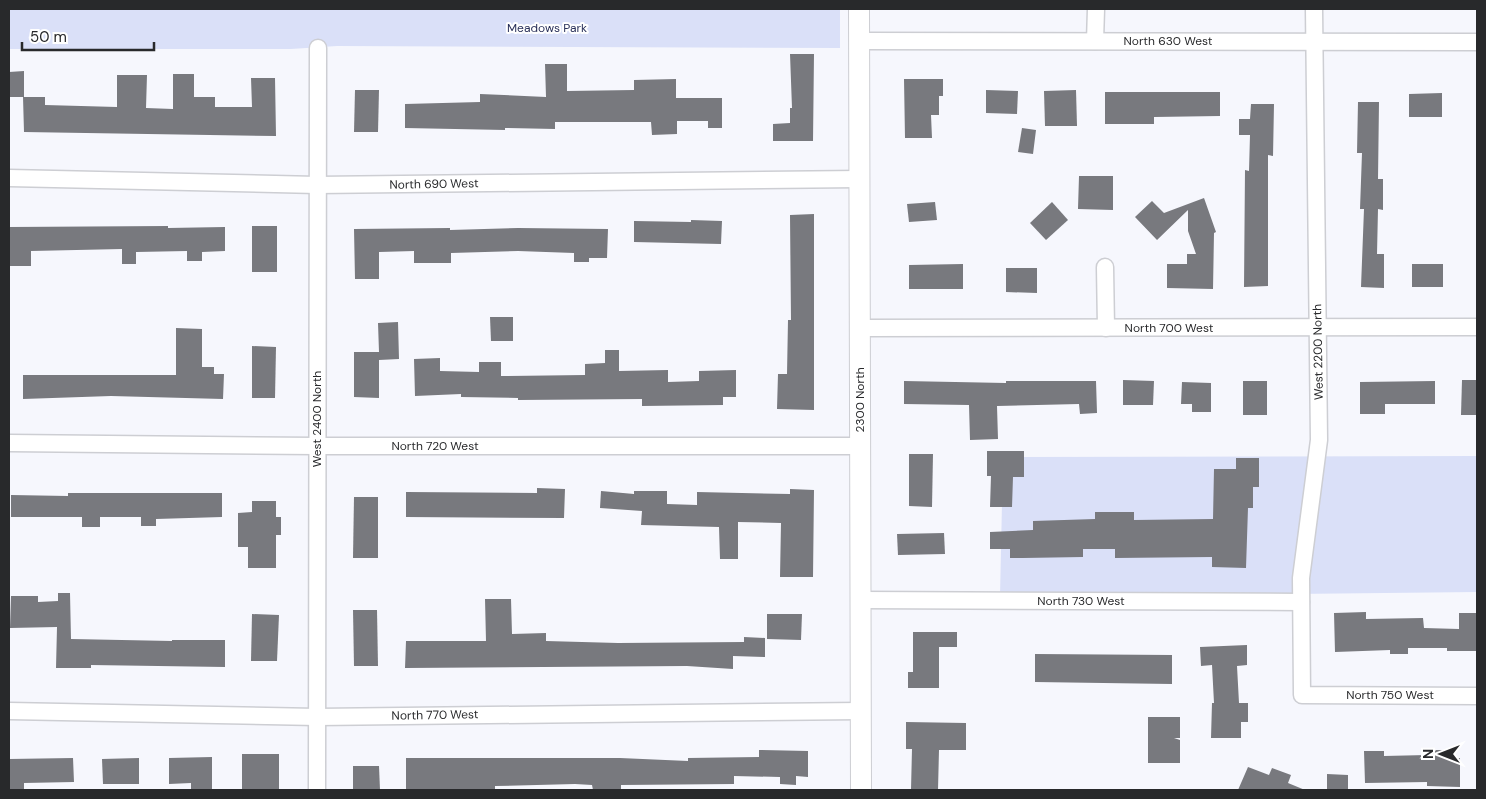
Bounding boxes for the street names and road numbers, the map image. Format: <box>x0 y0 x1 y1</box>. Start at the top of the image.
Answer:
street label: North 630 West <box>1124 33 1213 49</box>
street label: North 690 West <box>389 175 479 193</box>
street label: West 2200 North <box>1309 304 1327 400</box>
street label: North 700 West <box>1125 320 1214 336</box>
street label: 2300 North <box>852 367 868 433</box>
street label: West 2400 North <box>309 371 325 467</box>
street label: North 720 West <box>391 438 479 454</box>
street label: North 730 West <box>1037 593 1125 609</box>
street label: North 750 West <box>1346 687 1434 703</box>
street label: North 770 West <box>391 706 479 724</box>

